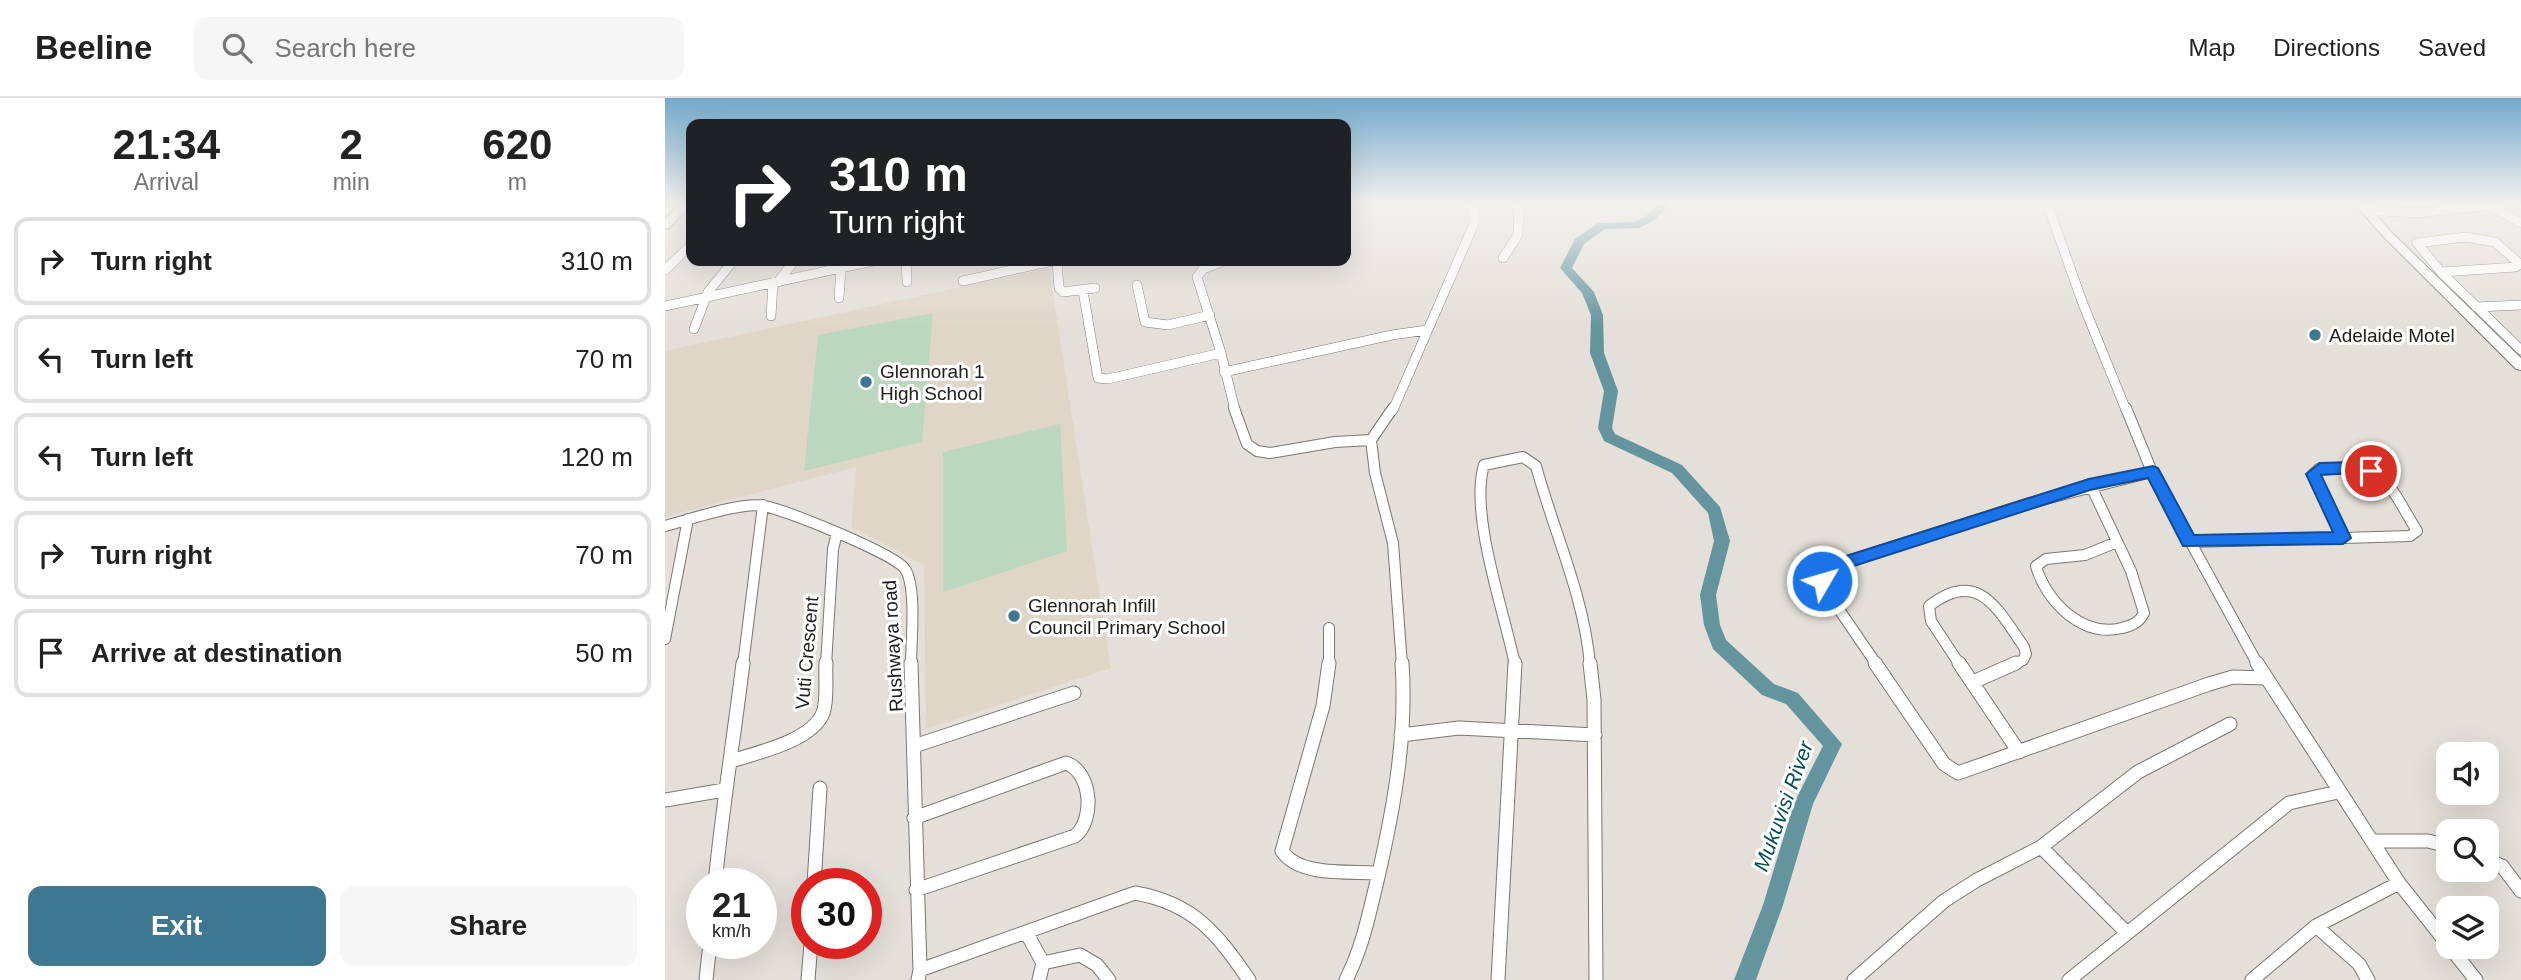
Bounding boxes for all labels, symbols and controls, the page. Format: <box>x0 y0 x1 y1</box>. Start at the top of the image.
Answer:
search box <box>194 17 684 80</box>
text: Beeline <box>35 29 152 66</box>
icon: search <box>218 29 256 67</box>
text: Search here <box>274 33 416 63</box>
text: Map <box>2189 34 2235 61</box>
text: Directions <box>2273 34 2380 61</box>
text: Saved <box>2418 34 2486 61</box>
text: 21:34 <box>113 121 220 168</box>
text: 2 <box>339 121 363 168</box>
text: 620 <box>482 121 552 168</box>
icon: right <box>714 147 805 238</box>
text: 310 m <box>829 147 968 201</box>
text: Arrival <box>134 169 199 195</box>
text: min <box>333 169 370 195</box>
text: m <box>508 169 527 195</box>
text: Turn right <box>829 204 965 240</box>
icon: right <box>32 242 70 280</box>
text: Turn right <box>91 246 212 276</box>
text: 310 m <box>561 246 633 276</box>
place label: Adelaide Motel <box>2329 325 2455 346</box>
marker: Adelaide Motel <box>2307 327 2323 343</box>
icon: left <box>32 340 70 378</box>
text: Turn left <box>91 344 193 374</box>
text: 70 m <box>575 344 633 374</box>
place label: Glennorah 1 High School <box>880 361 985 404</box>
marker: Glennorah 1 High School <box>858 374 874 390</box>
icon: left <box>32 438 70 476</box>
pin <box>2341 441 2401 501</box>
text: Turn left <box>91 442 193 472</box>
text: 120 m <box>561 442 633 472</box>
icon: arrive <box>2352 452 2390 490</box>
icon: right <box>32 536 70 574</box>
text: Turn right <box>91 540 212 570</box>
text: 70 m <box>575 540 633 570</box>
position arrow <box>1785 544 1859 618</box>
street label: Rushwaya road <box>879 580 907 712</box>
street label: Vuti Crescent <box>792 595 822 710</box>
place label: Glennorah Infill Council Primary School <box>1028 595 1225 638</box>
marker: Glennorah Infill Council Primary School <box>1006 608 1022 624</box>
icon: arrive <box>32 634 70 672</box>
text: Arrive at destination <box>91 638 342 668</box>
text: 50 m <box>575 638 633 668</box>
water label: Mukuvisi River <box>1749 737 1817 874</box>
map controls <box>2436 742 2499 959</box>
button: sound <box>2436 742 2499 805</box>
button: search <box>2436 819 2499 882</box>
speed limit sign: 30 <box>791 868 882 959</box>
text: 21 <box>712 885 751 924</box>
button: Exit <box>28 886 326 966</box>
button: Share <box>340 886 637 966</box>
button: layers <box>2436 896 2499 959</box>
text: km/h <box>712 921 751 941</box>

